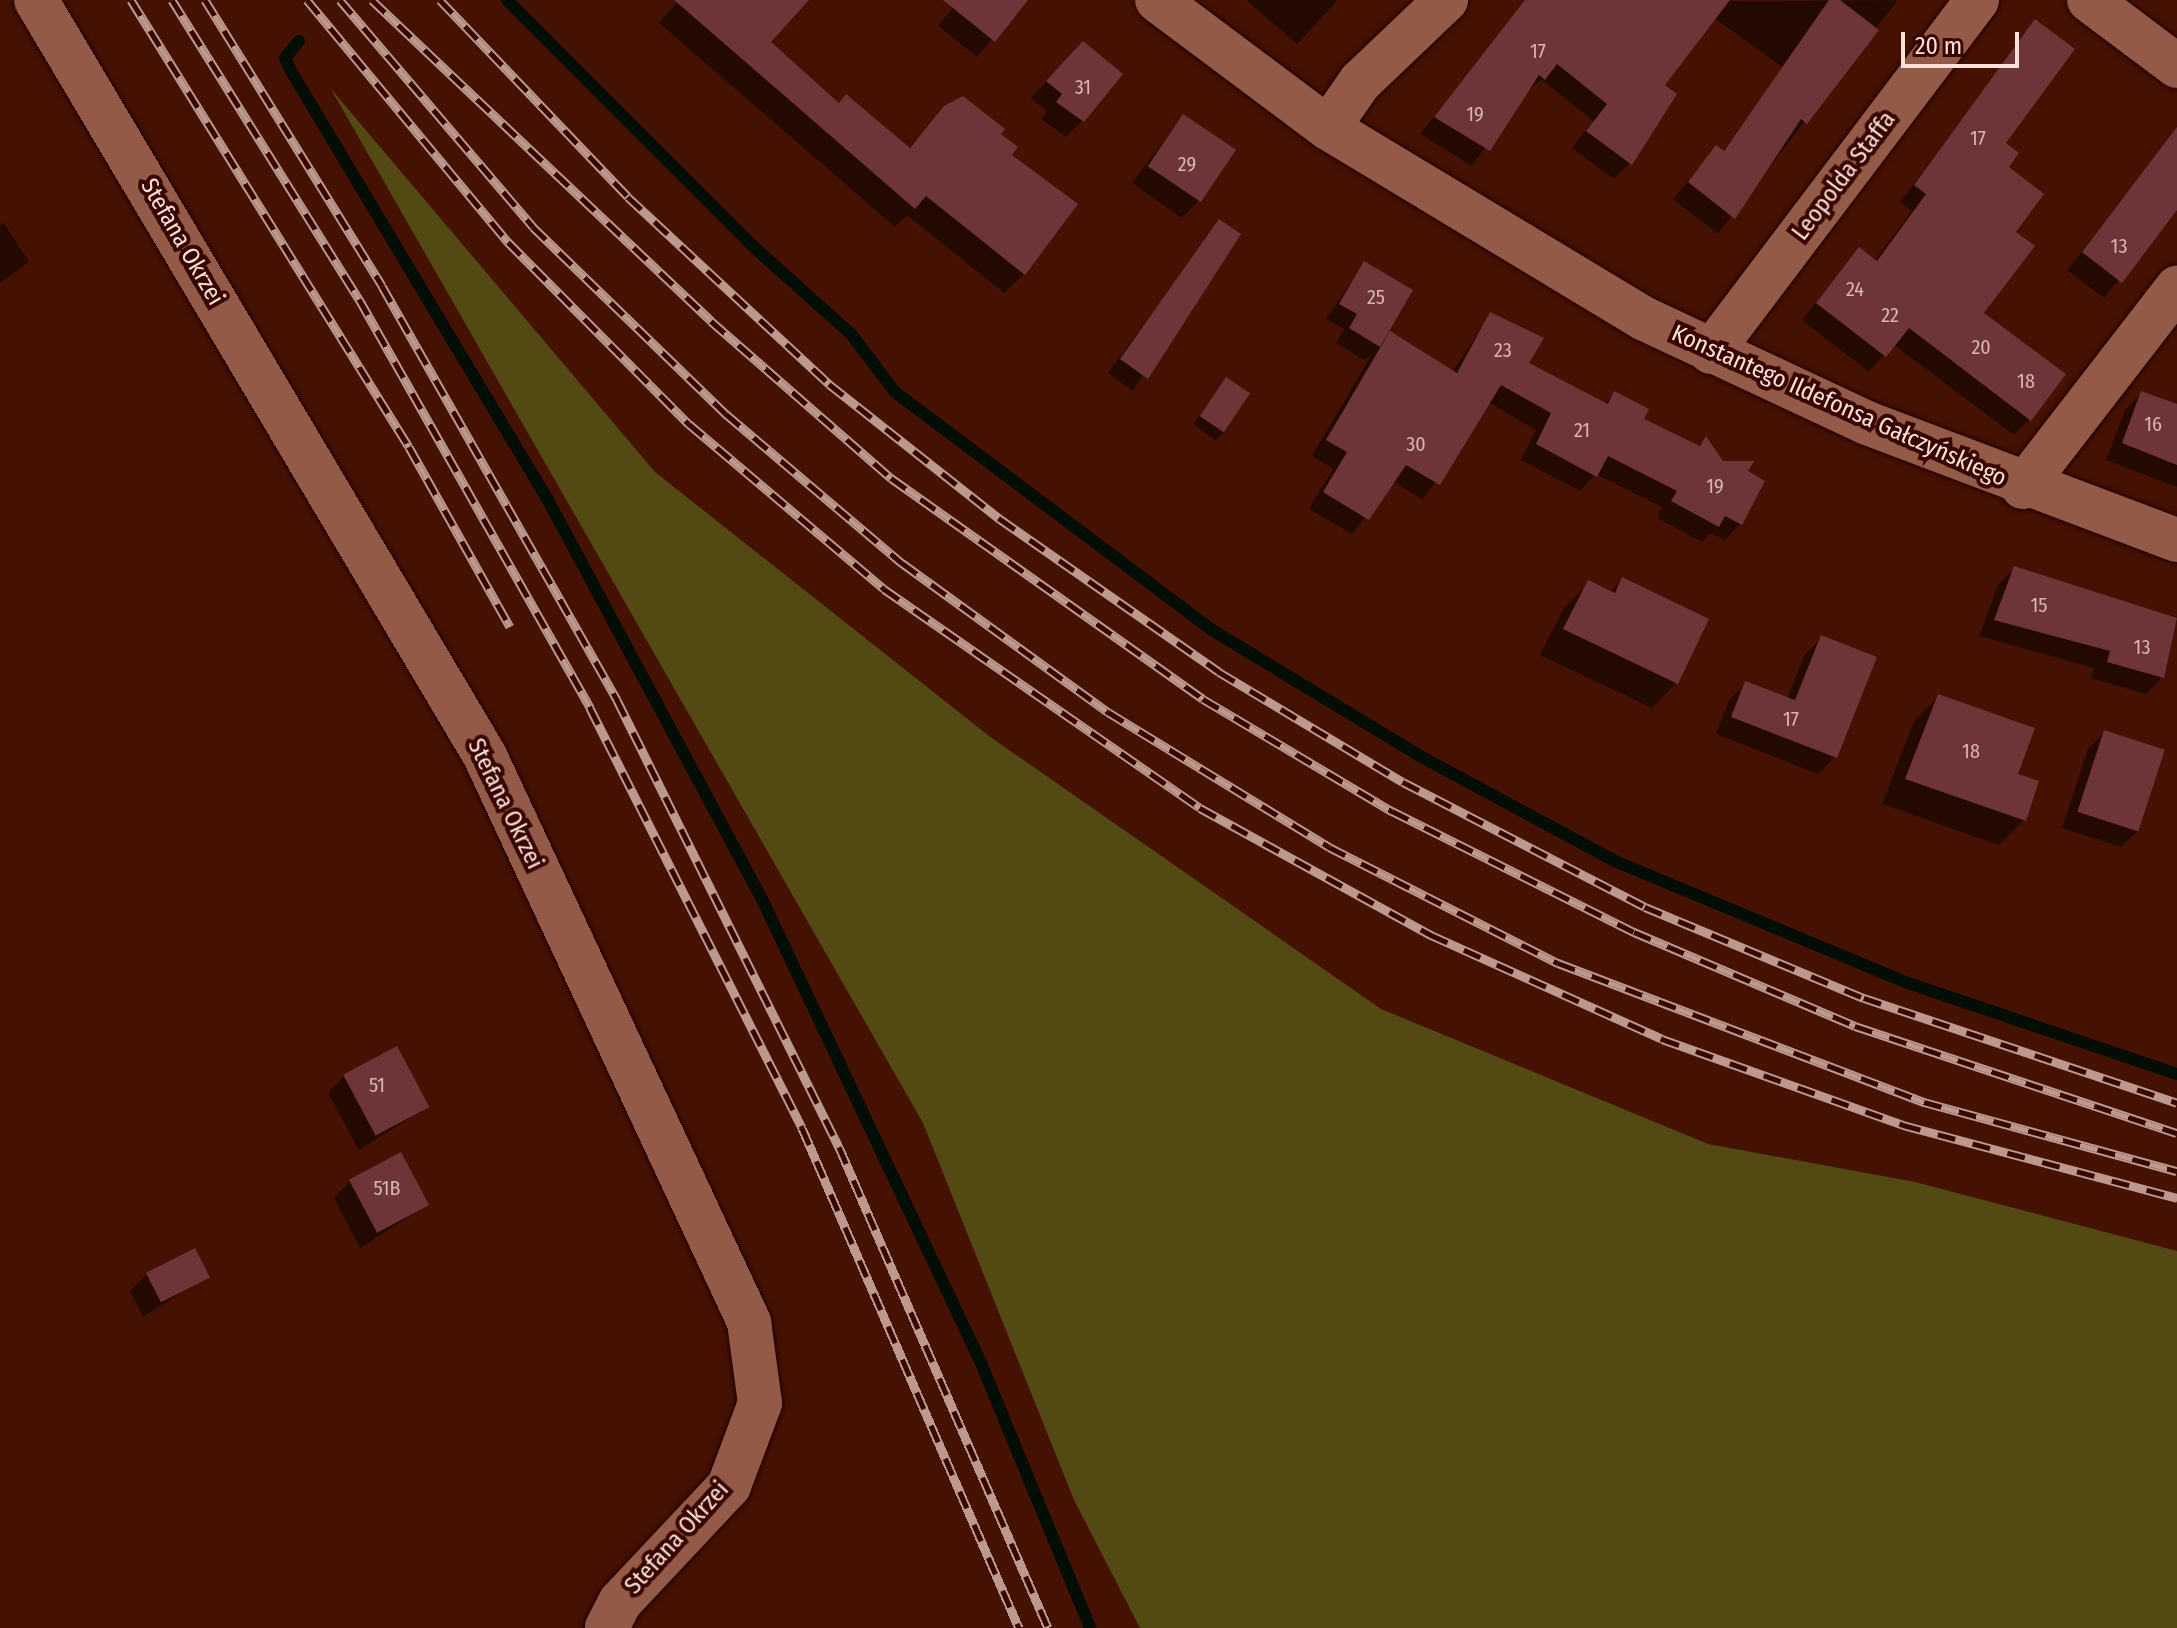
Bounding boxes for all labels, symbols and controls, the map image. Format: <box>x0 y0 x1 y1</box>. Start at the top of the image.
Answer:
scale bar <box>1905 16 2023 66</box>
text: 20 m <box>1915 32 1962 60</box>
house number: 17 <box>1530 39 1546 63</box>
house number: 31 <box>1075 75 1091 99</box>
house number: 19 <box>1466 102 1484 126</box>
street label: Leopolda Staffa <box>1786 106 1902 246</box>
house number: 17 <box>1970 126 1986 150</box>
house number: 29 <box>1178 152 1196 176</box>
street label: Stefana Okrzei <box>134 174 230 310</box>
house number: 13 <box>2111 234 2127 258</box>
house number: 24 <box>1846 277 1864 301</box>
house number: 25 <box>1367 285 1385 309</box>
house number: 22 <box>1881 303 1899 327</box>
street label: Konstantego Ildefonsa Gałczyńskiego <box>1667 319 2011 493</box>
house number: 20 <box>1971 335 1991 359</box>
house number: 23 <box>1494 338 1512 362</box>
house number: 18 <box>2017 369 2035 393</box>
house number: 16 <box>2144 412 2162 436</box>
house number: 21 <box>1574 418 1590 442</box>
house number: 30 <box>1406 432 1426 456</box>
house number: 19 <box>1706 474 1724 498</box>
house number: 15 <box>2031 593 2047 617</box>
house number: 13 <box>2134 635 2150 659</box>
house number: 17 <box>1783 707 1799 731</box>
street label: Stefana Okrzei <box>461 734 549 874</box>
house number: 18 <box>1962 739 1980 763</box>
house number: 51 <box>369 1073 385 1097</box>
house number: 51B <box>374 1176 400 1200</box>
street label: Stefana Okrzei <box>619 1476 735 1600</box>

